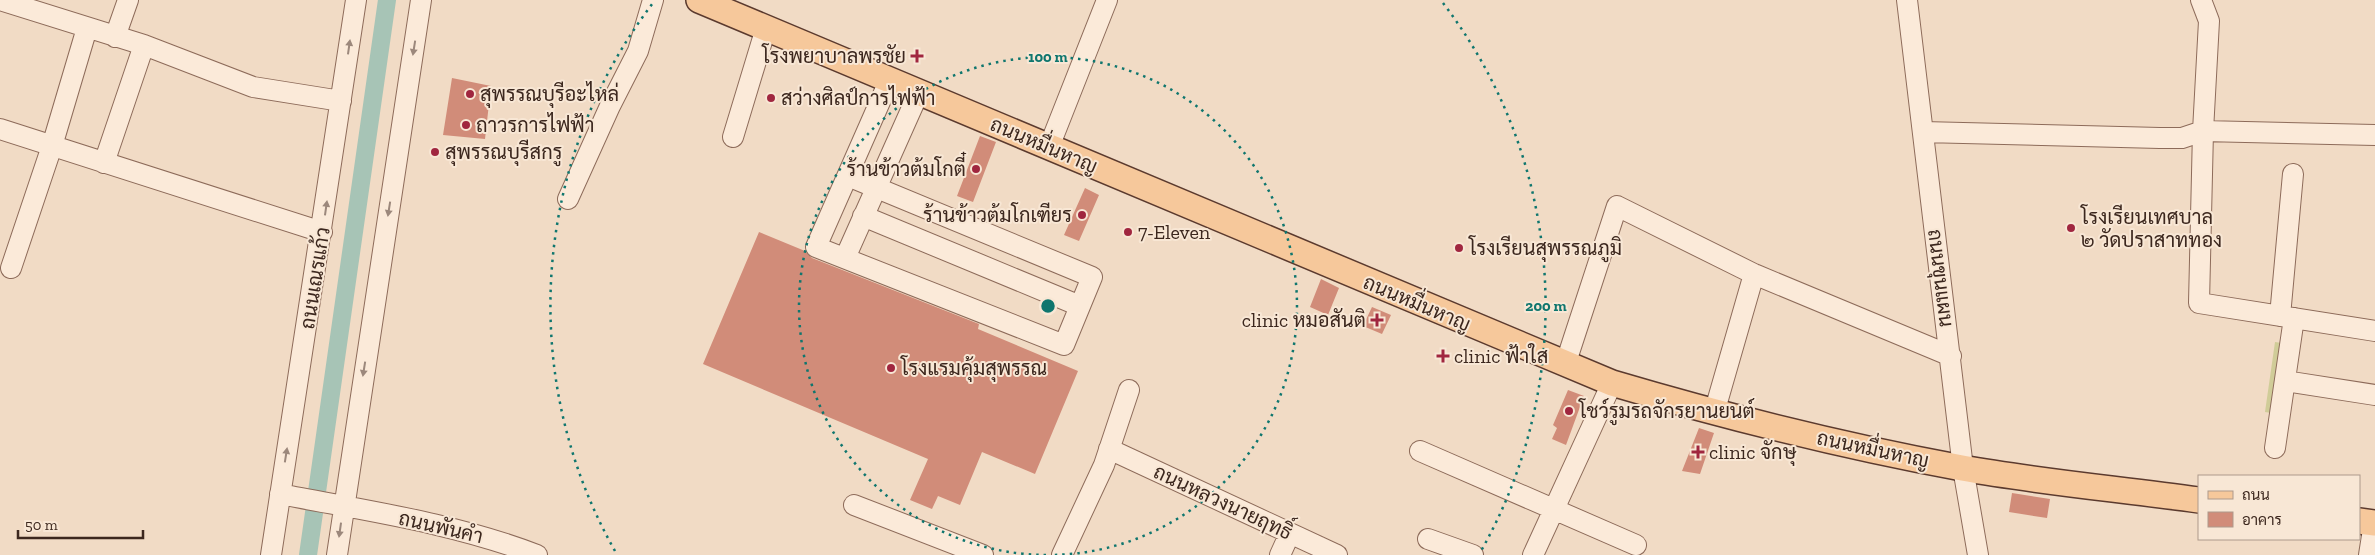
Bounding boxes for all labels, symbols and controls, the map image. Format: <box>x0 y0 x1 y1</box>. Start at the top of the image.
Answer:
one-way arrow <box>346 39 354 55</box>
one-way arrow <box>410 41 418 57</box>
place label: โรงพยาบาลพรชัย <box>761 43 906 68</box>
text: 100 m <box>1028 48 1068 66</box>
marker: โรงพยาบาลพรชัย <box>910 49 924 63</box>
place label: สุพรรณบุรีอะไหล่ <box>480 81 619 108</box>
place label: สว่างศิลป์การไฟฟ้า <box>781 85 936 110</box>
marker: สุพรรณบุรีอะไหล่ <box>464 88 476 100</box>
marker: สว่างศิลป์การไฟฟ้า <box>765 92 777 104</box>
street label: ถนนหมื่นหาญ <box>987 107 1103 178</box>
place label: ถาวรการไฟฟ้า <box>476 112 594 137</box>
marker: ถาวรการไฟฟ้า <box>460 119 472 131</box>
place label: สุพรรณบุรีสกรู <box>445 139 562 167</box>
marker: สุพรรณบุรีสกรู <box>429 146 441 158</box>
place label: ร้านข้าวต้มโกตี๋ <box>846 151 967 181</box>
marker: ร้านข้าวต้มโกตี๋ <box>970 163 982 175</box>
one-way arrow <box>322 200 330 216</box>
one-way arrow <box>385 201 393 217</box>
place label: ร้านข้าวต้มโกเฑียร <box>923 202 1072 227</box>
place label: โรงเรียนเทศบาล ๒ วัดปราสาททอง <box>2080 204 2222 252</box>
marker: ร้านข้าวต้มโกเฑียร <box>1076 209 1088 221</box>
place label: 7-Eleven <box>1138 220 1211 244</box>
marker: โรงเรียนเทศบาล ๒ วัดปราสาททอง <box>2065 222 2077 234</box>
street label: ถนนเณรแก้ว <box>295 225 335 331</box>
marker: 7-Eleven <box>1122 226 1134 238</box>
street label: ถนนขุนแผน <box>1921 228 1959 329</box>
place label: โรงเรียนสุพรรณภูมิ <box>1468 235 1622 263</box>
marker: โรงเรียนสุพรรณภูมิ <box>1453 242 1465 254</box>
street label: ถนนหมื่นหาญ <box>1360 265 1476 336</box>
centre of rings <box>1039 297 1057 315</box>
text: 200 m <box>1525 297 1567 315</box>
place label: clinic หมอสันติ <box>1242 308 1366 332</box>
marker: clinic หมอสันติ <box>1370 313 1384 327</box>
place label: clinic ฟ้าใส <box>1454 343 1548 368</box>
marker: clinic ฟ้าใส <box>1436 349 1450 363</box>
place label: โรงแรมคุ้มสุพรรณ <box>900 355 1047 382</box>
one-way arrow <box>360 362 368 378</box>
marker: โรงแรมคุ้มสุพรรณ <box>885 362 897 374</box>
place label: โชว์รูมรถจักรยานยนต์ <box>1578 397 1755 426</box>
marker: โชว์รูมรถจักรยานยนต์ <box>1563 405 1575 417</box>
street label: ถนนหมื่นหาญ <box>1815 421 1932 473</box>
place label: clinic จักษุ <box>1709 440 1797 466</box>
marker: clinic จักษุ <box>1691 445 1705 459</box>
one-way arrow <box>283 447 291 463</box>
street label: ถนนหลวงนายฤทธิ์ <box>1150 454 1299 545</box>
legend <box>2198 475 2360 540</box>
text: ถนน <box>2242 486 2270 504</box>
street label: ถนนพันคำ <box>396 506 486 548</box>
scale bar <box>18 508 142 540</box>
text: อาคาร <box>2242 511 2282 529</box>
text: 50 m <box>25 516 58 534</box>
one-way arrow <box>336 522 344 538</box>

